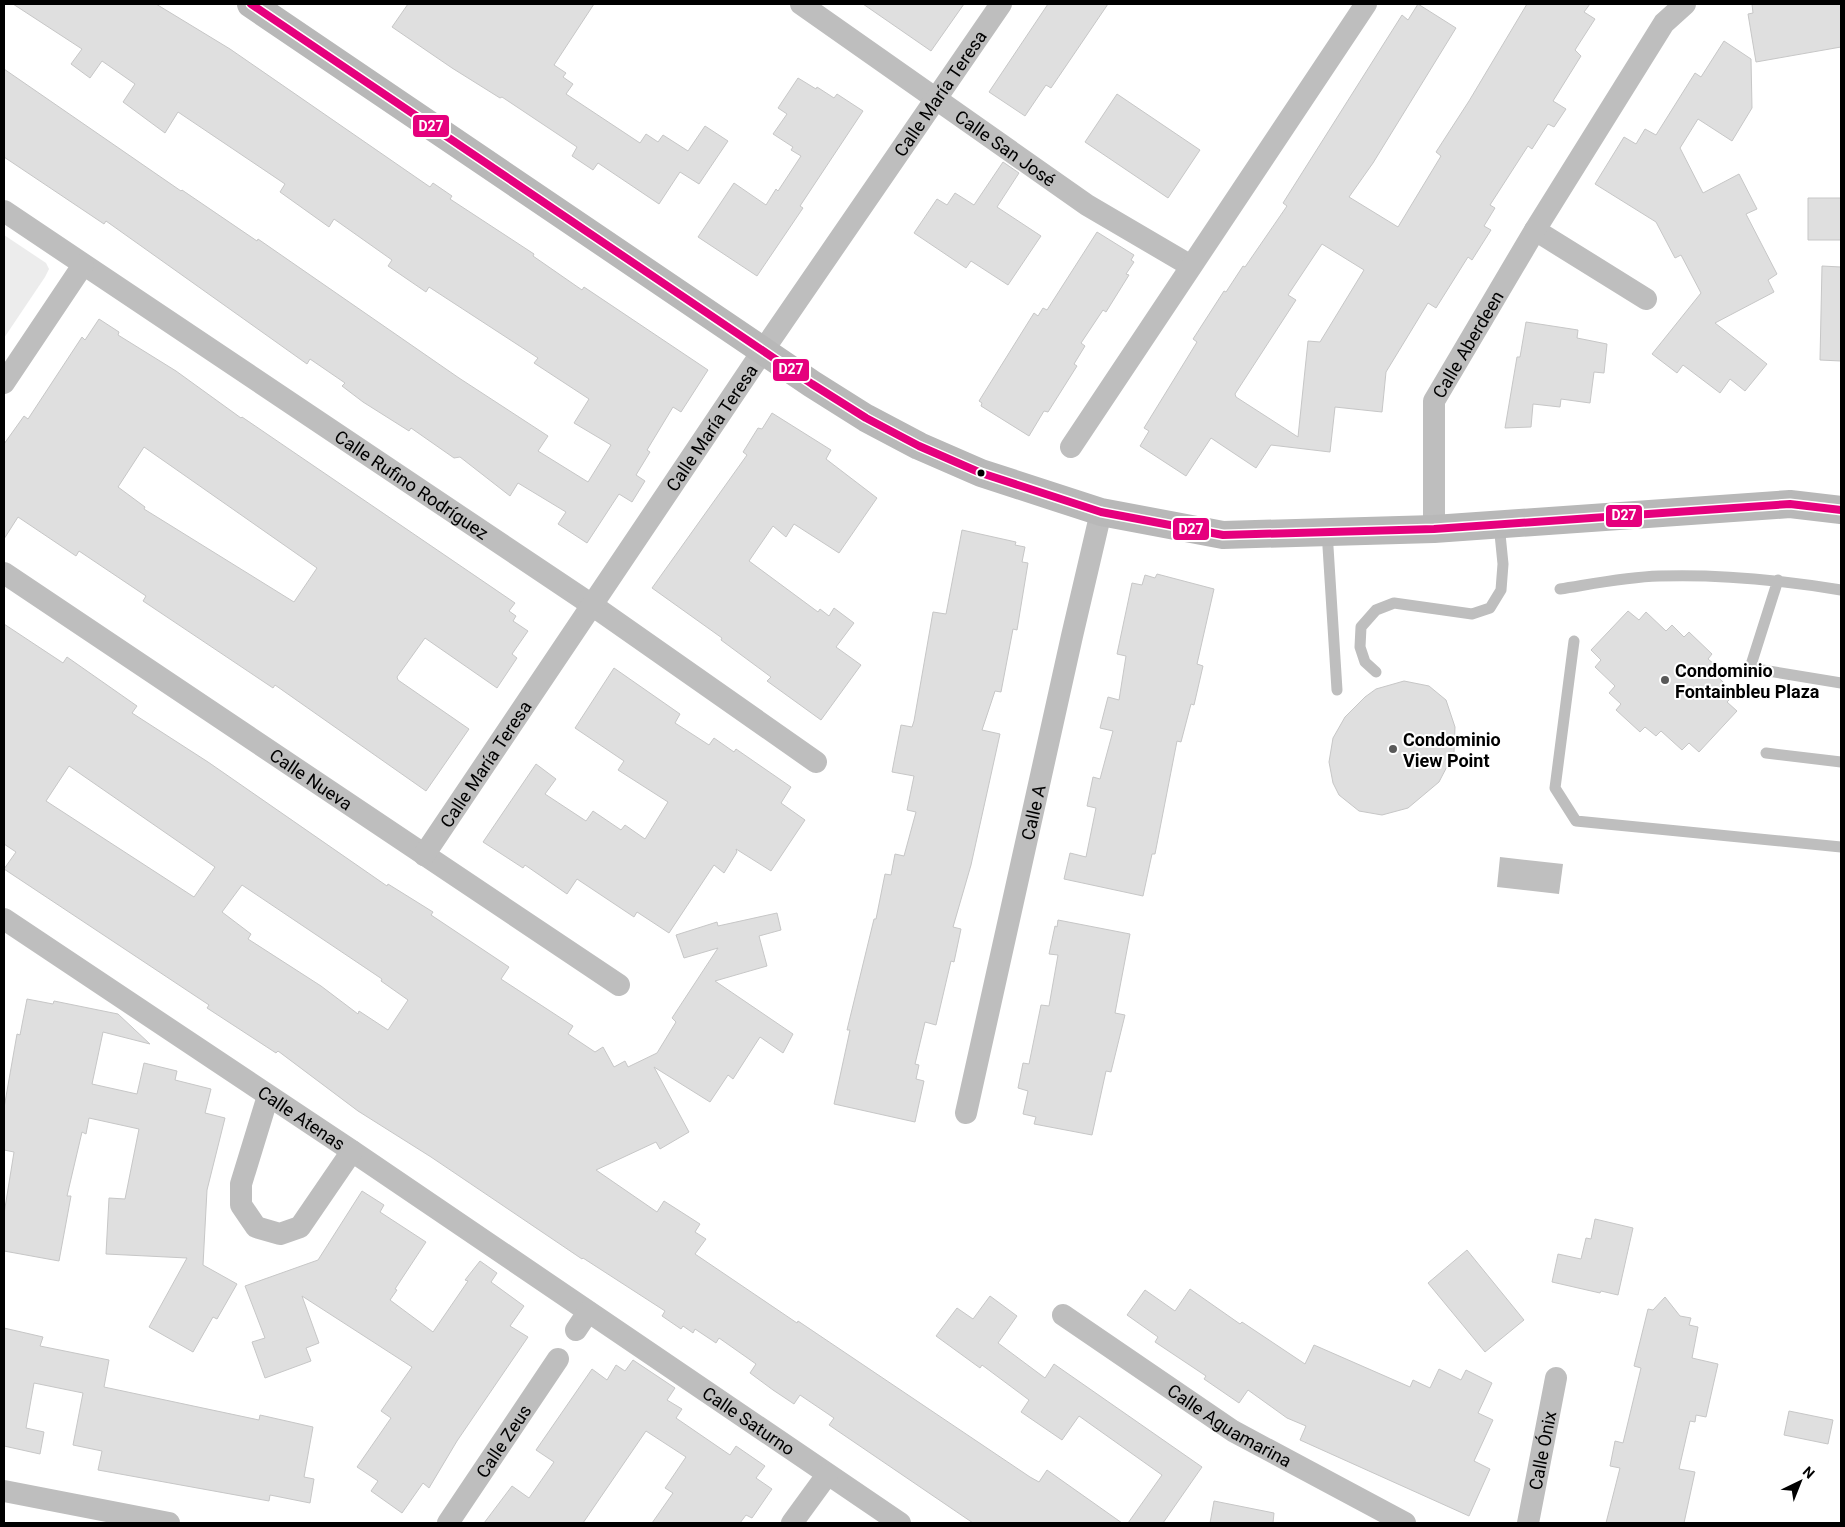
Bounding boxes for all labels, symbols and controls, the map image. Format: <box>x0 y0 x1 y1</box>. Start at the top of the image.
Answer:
street label: Calle María Teresa <box>889 26 990 160</box>
street label: Calle San José <box>951 105 1060 190</box>
line badge: D27 <box>412 114 450 138</box>
text: D27 <box>418 118 444 134</box>
street label: Calle Aberdeen <box>1428 287 1507 402</box>
line badge: D27 <box>772 358 810 382</box>
street label: Calle María Teresa <box>661 360 761 495</box>
text: D27 <box>778 361 804 377</box>
street label: Calle Rufino Rodríguez <box>331 425 493 543</box>
unlabelled marker <box>976 468 986 478</box>
line badge: D27 <box>1605 504 1643 528</box>
text: D27 <box>1611 507 1637 523</box>
line badge: D27 <box>1172 517 1210 541</box>
text: D27 <box>1178 521 1204 537</box>
place label: Condominio Fontainbleu Plaza <box>1675 660 1820 702</box>
marker: Condominio Fontainbleu Plaza <box>1659 674 1671 686</box>
street label: Calle María Teresa <box>435 696 535 831</box>
place label: Condominio View Point <box>1403 729 1501 771</box>
marker: Condominio View Point <box>1387 743 1399 755</box>
street label: Calle Nueva <box>266 744 357 814</box>
street label: Calle A <box>1016 782 1049 842</box>
street label: Calle Atenas <box>254 1081 349 1154</box>
street label: Calle Aguamarina <box>1164 1379 1295 1471</box>
street label: Calle Saturno <box>699 1382 799 1459</box>
street label: Calle Zeus <box>471 1400 535 1481</box>
street label: Calle Ónix <box>1524 1409 1560 1492</box>
north arrow <box>1775 1457 1825 1507</box>
text: N <box>1800 1463 1818 1482</box>

